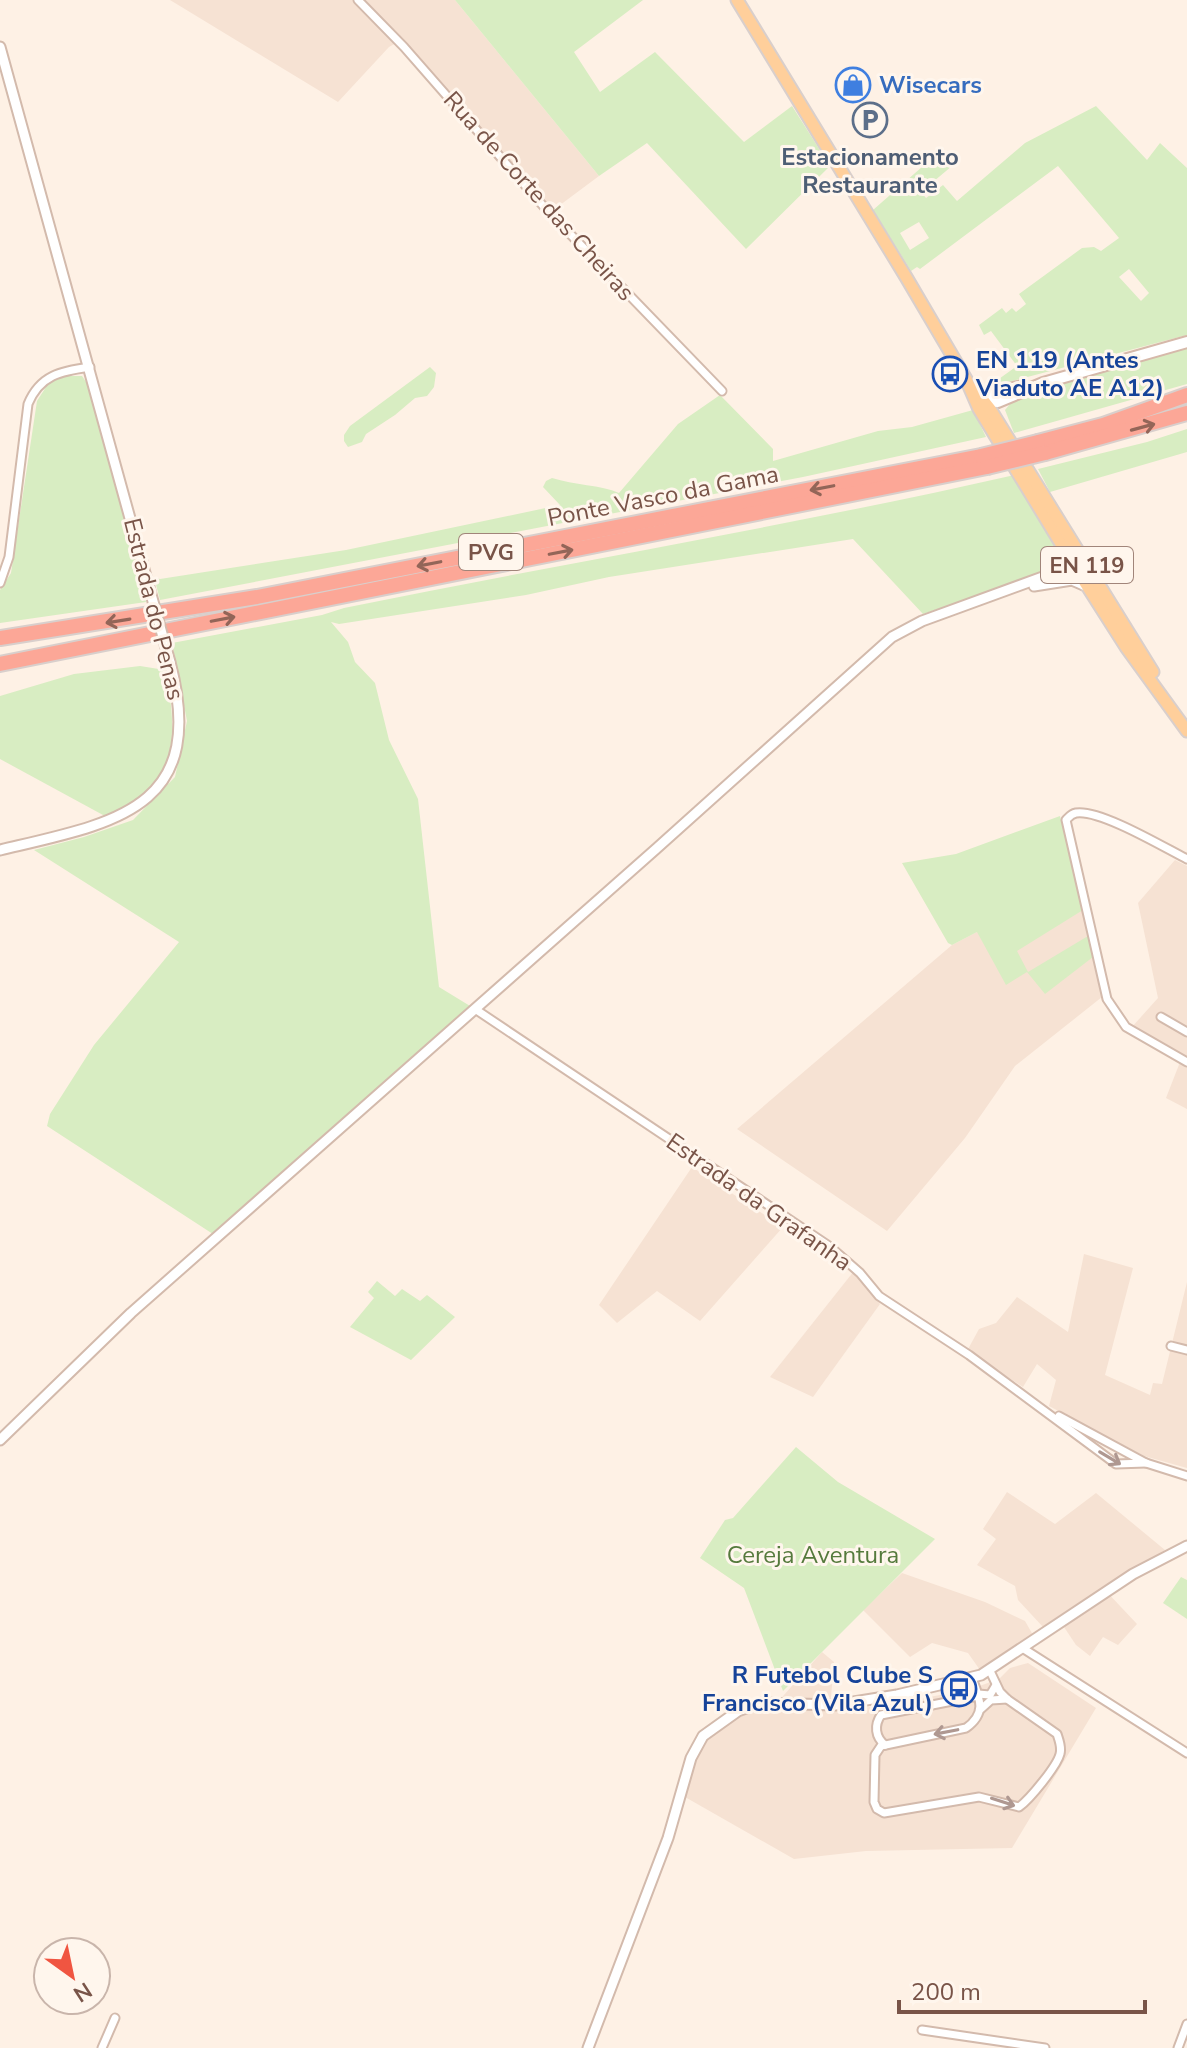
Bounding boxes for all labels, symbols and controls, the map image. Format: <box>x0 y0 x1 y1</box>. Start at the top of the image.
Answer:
shop icon: Wisecars <box>834 66 872 104</box>
place label: Wisecars <box>879 69 982 101</box>
street label: Rua de Corte das Cheiras <box>436 84 642 308</box>
parking icon: Estacionamento Restaurante <box>851 101 889 139</box>
place label: Estacionamento Restaurante <box>781 141 959 201</box>
place label: EN 119 (Antes Viaduto AE A12) <box>975 344 1164 404</box>
bus stop icon: EN 119 (Antes Viaduto AE A12) <box>931 355 969 393</box>
one-way arrow <box>1130 418 1156 433</box>
street label: Ponte Vasco da Gama <box>545 458 781 534</box>
one-way arrow <box>810 481 835 496</box>
street label: Estrada do Penas <box>116 515 192 703</box>
road number: PVG <box>459 534 523 570</box>
one-way arrow <box>547 544 573 559</box>
road number: EN 119 <box>1041 547 1133 583</box>
one-way arrow <box>417 557 442 572</box>
one-way arrow <box>210 610 235 625</box>
one-way arrow <box>106 614 132 629</box>
street label: Estrada da Grafanha <box>660 1126 858 1278</box>
one-way arrow <box>1099 1449 1121 1466</box>
park label: Cereja Aventura <box>727 1539 899 1571</box>
place label: R Futebol Clube S Francisco (Vila Azul) <box>702 1659 933 1719</box>
bus stop icon: R Futebol Clube S Francisco (Vila Azul) <box>940 1670 978 1708</box>
one-way arrow <box>933 1725 959 1740</box>
one-way arrow <box>989 1795 1015 1810</box>
north arrow <box>32 1936 112 2016</box>
scale bar <box>899 1964 1145 2014</box>
text: N <box>67 1975 97 2009</box>
text: 200 m <box>911 1976 981 2008</box>

